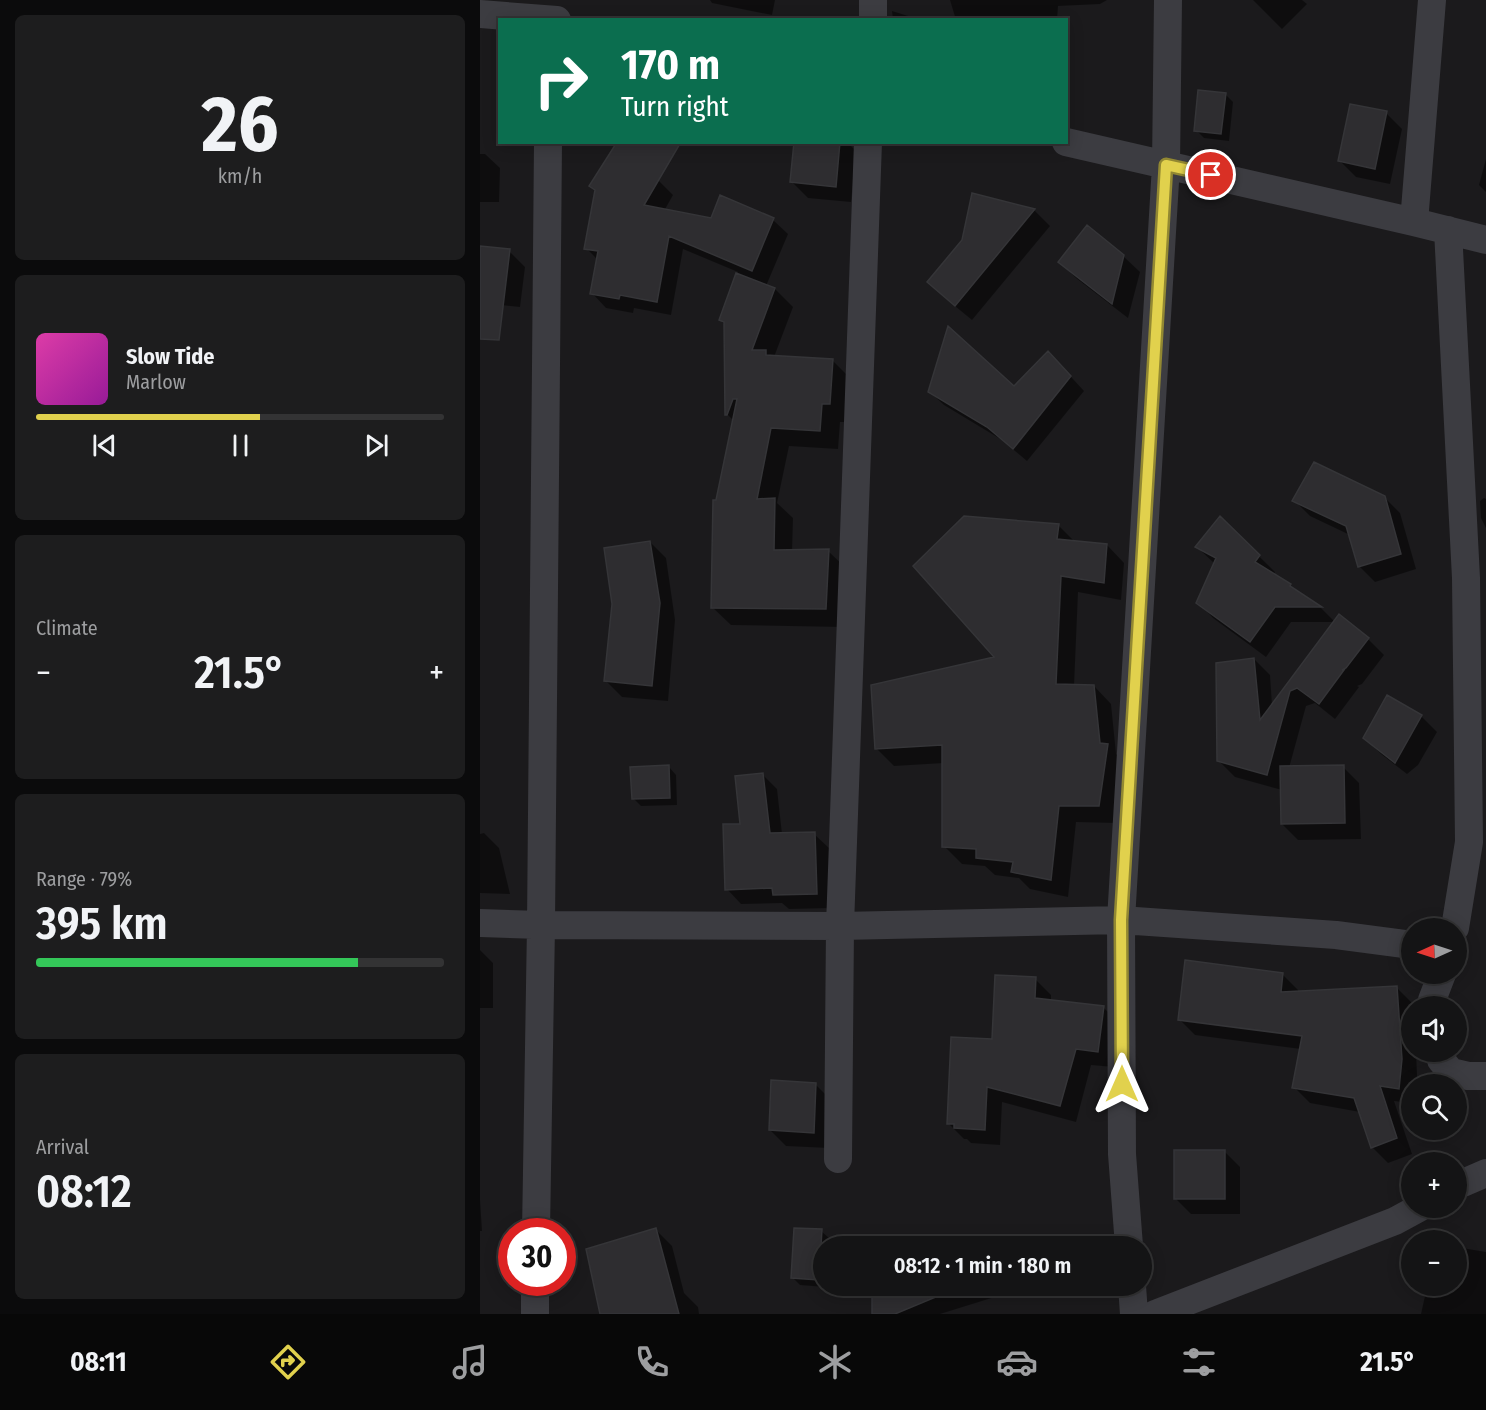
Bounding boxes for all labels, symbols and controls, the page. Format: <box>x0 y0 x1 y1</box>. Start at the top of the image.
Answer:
text: 170 m <box>621 40 720 90</box>
icon: right <box>522 42 600 120</box>
text: 26 <box>202 78 278 172</box>
text: Turn right <box>621 91 729 123</box>
pin <box>1185 149 1236 200</box>
icon: arrive <box>1194 158 1227 191</box>
text: km/h <box>218 164 262 188</box>
text: Slow Tide <box>126 343 214 370</box>
text: Marlow <box>126 370 186 394</box>
icon: previous <box>88 429 121 462</box>
icon: pause <box>224 429 257 462</box>
icon: next <box>360 429 393 462</box>
text: Climate <box>36 616 98 640</box>
text: 21.5° <box>194 646 286 700</box>
text: − <box>36 653 51 693</box>
text: + <box>429 653 444 693</box>
text: Range · 79% <box>36 867 132 891</box>
text: 395 km <box>36 897 168 951</box>
north arrow <box>1401 918 1467 984</box>
map controls <box>1401 918 1467 1296</box>
button: sound <box>1401 996 1467 1062</box>
position arrow <box>1090 1052 1154 1116</box>
button: search <box>1401 1074 1467 1140</box>
text: Arrival <box>36 1135 89 1159</box>
button: + <box>1401 1152 1467 1218</box>
text: 08:12 <box>36 1165 132 1219</box>
speed limit sign: 30 <box>498 1218 576 1296</box>
button: − <box>1401 1230 1467 1296</box>
text: 08:12 · 1 min · 180 m <box>894 1252 1071 1279</box>
icon: directions <box>267 1341 309 1383</box>
icon: music <box>449 1341 491 1383</box>
icon: phone <box>631 1341 673 1383</box>
icon: climate <box>814 1341 856 1383</box>
icon: car <box>996 1341 1038 1383</box>
icon: filters <box>1178 1341 1220 1383</box>
text: 08:11 <box>70 1346 127 1378</box>
text: 21.5° <box>1360 1346 1416 1378</box>

